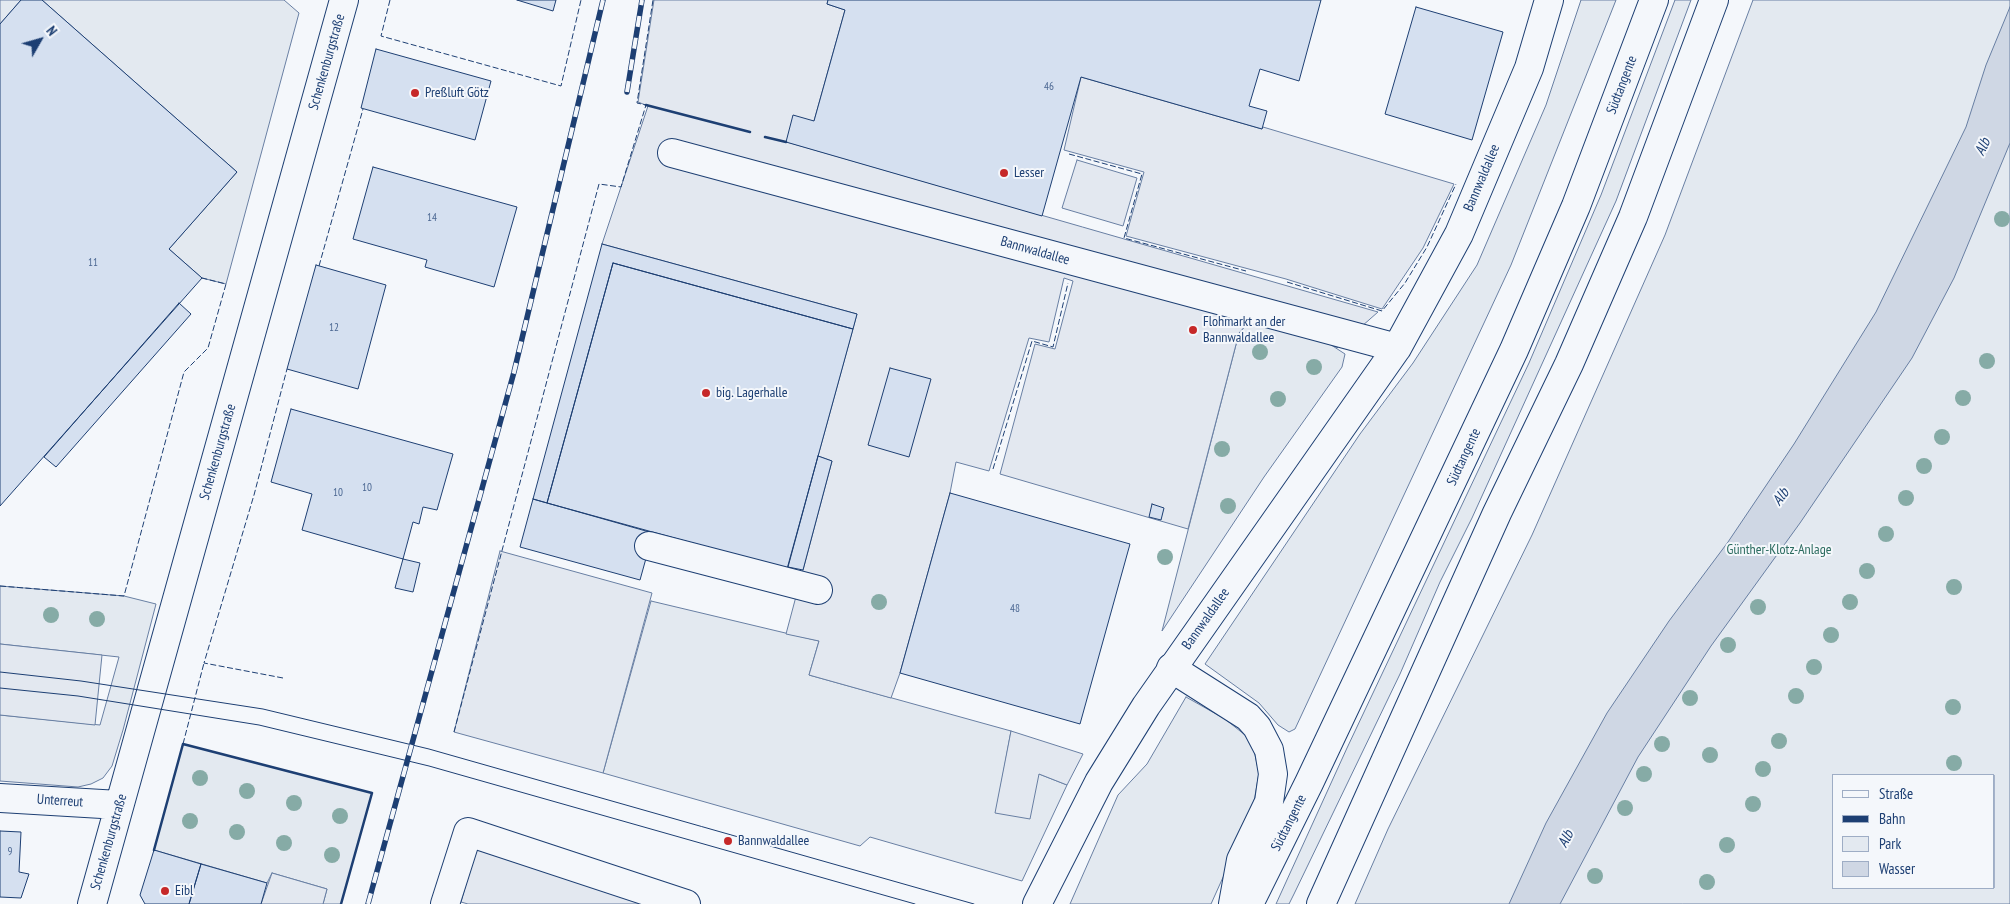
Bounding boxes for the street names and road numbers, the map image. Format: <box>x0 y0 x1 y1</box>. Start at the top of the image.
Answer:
street label: Schenkenburgstraße <box>305 12 349 112</box>
street label: Südtangente <box>1603 53 1641 117</box>
street label: Bannwaldallee <box>1460 142 1504 214</box>
street label: Bannwaldallee <box>998 233 1072 269</box>
street label: Schenkenburgstraße <box>196 402 240 502</box>
street label: Südtangente <box>1443 426 1485 488</box>
street label: Bannwaldallee <box>1179 585 1233 653</box>
street label: Unterreut <box>36 791 84 811</box>
street label: Schenkenburgstraße <box>87 792 131 892</box>
street label: Südtangente <box>1268 792 1310 854</box>

